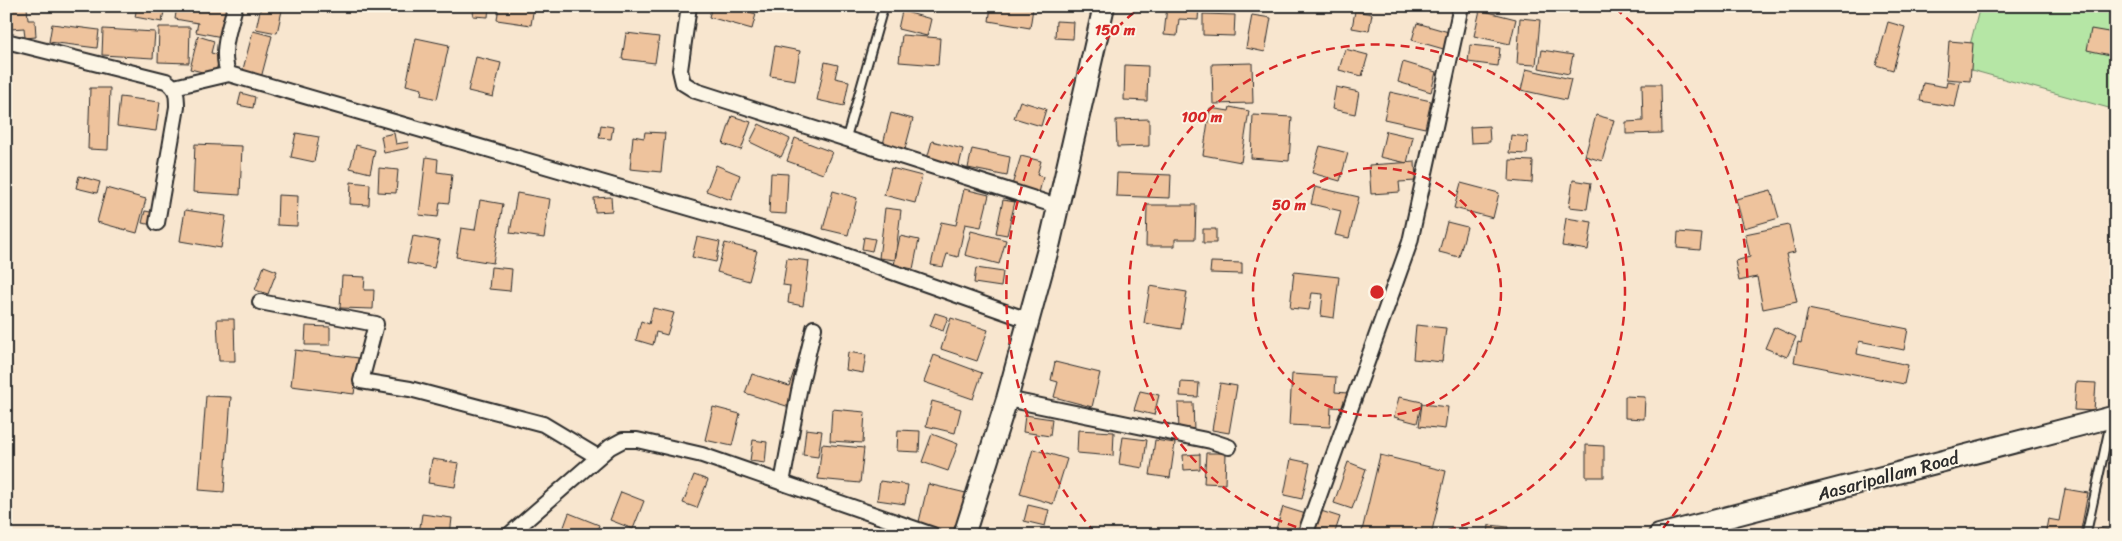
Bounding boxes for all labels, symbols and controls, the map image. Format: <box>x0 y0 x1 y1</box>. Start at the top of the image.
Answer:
text: 150 m <box>1095 17 1136 43</box>
text: 100 m <box>1182 104 1223 130</box>
text: 50 m <box>1272 192 1307 218</box>
centre of rings <box>1368 283 1386 301</box>
street label: Aasaripallam Road <box>1813 441 1964 511</box>

